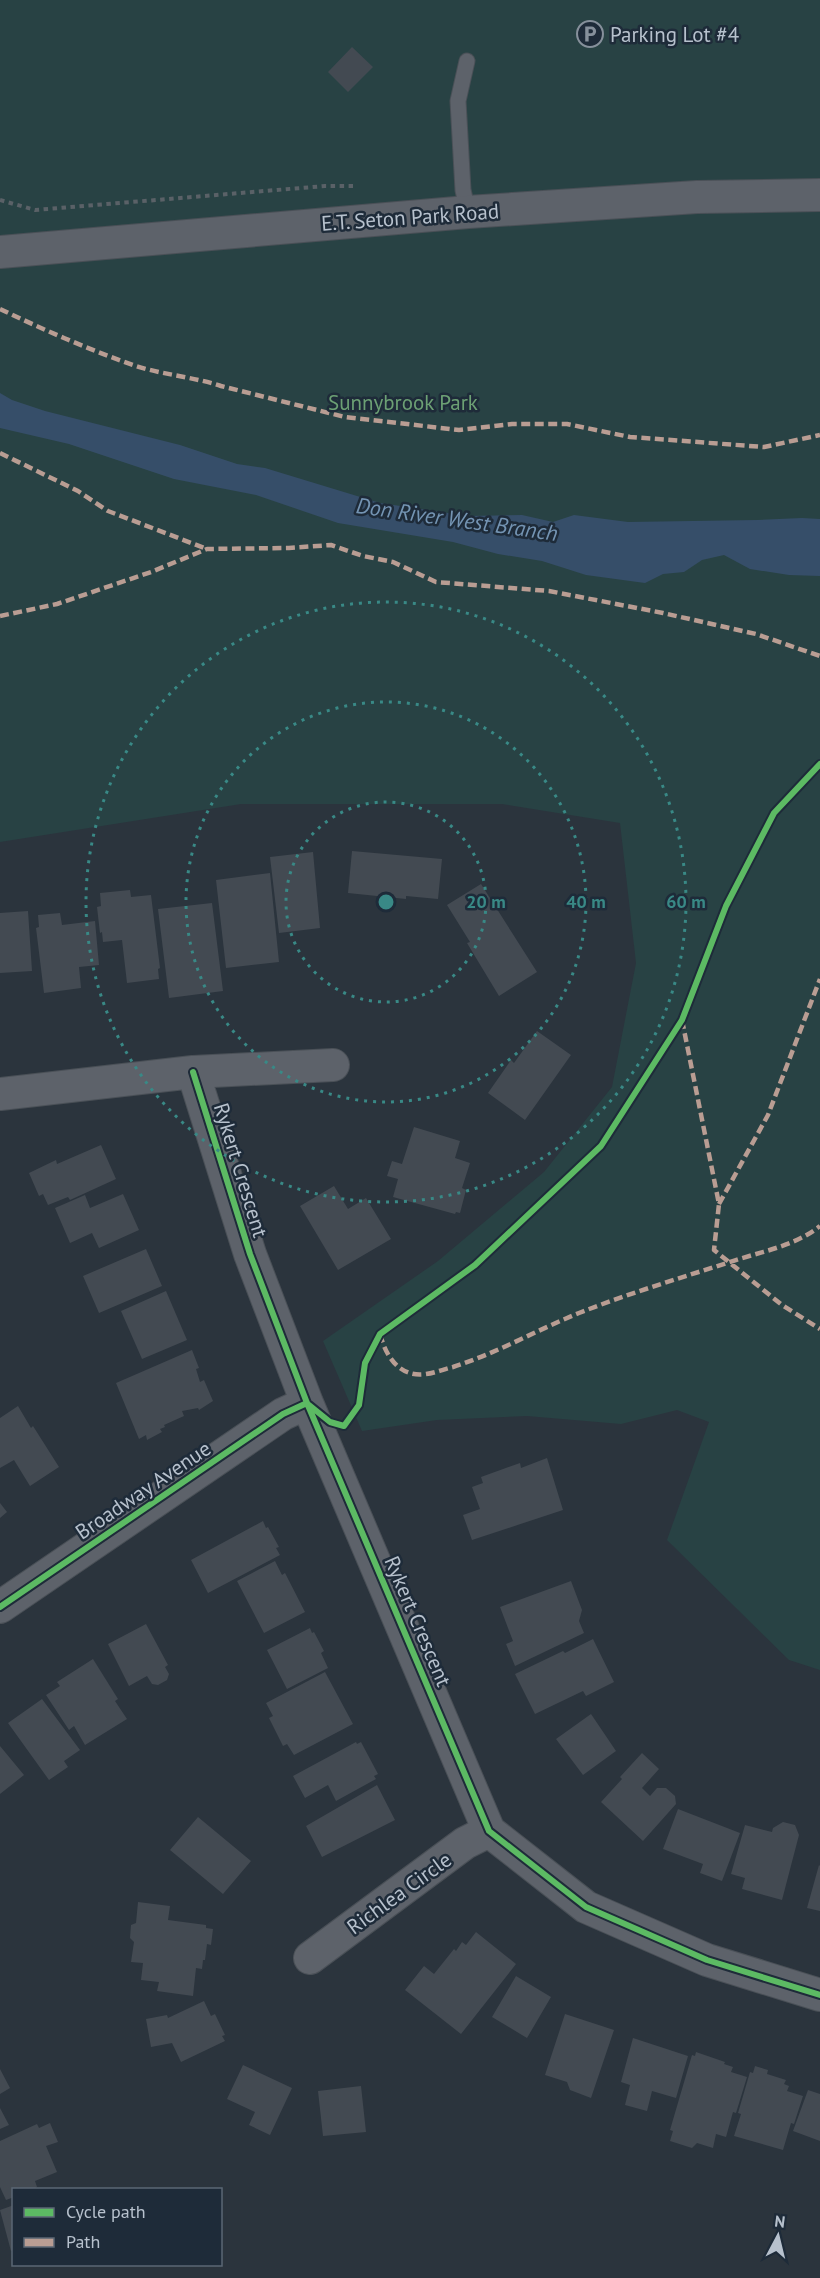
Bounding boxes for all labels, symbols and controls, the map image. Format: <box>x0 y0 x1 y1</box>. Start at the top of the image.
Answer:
parking icon: Parking Lot #4 <box>575 19 605 49</box>
place label: Parking Lot #4 <box>610 21 739 48</box>
street label: E.T. Seton Park Road <box>320 197 500 237</box>
park label: Sunnybrook Park <box>328 389 478 416</box>
water label: Don River West Branch <box>355 491 559 547</box>
text: 20 m <box>466 890 506 913</box>
text: 40 m <box>566 890 606 913</box>
text: 60 m <box>666 890 706 913</box>
centre of rings <box>376 892 396 912</box>
street label: Rykert Crescent <box>208 1100 274 1240</box>
street label: Broadway Avenue <box>70 1435 216 1545</box>
street label: Rykert Crescent <box>378 1552 458 1690</box>
street label: Richlea Circle <box>341 1846 457 1940</box>
legend <box>12 2188 222 2266</box>
text: Cycle path <box>66 2200 146 2223</box>
north arrow <box>748 2206 808 2266</box>
text: N <box>773 2211 786 2232</box>
text: Path <box>66 2230 100 2253</box>

